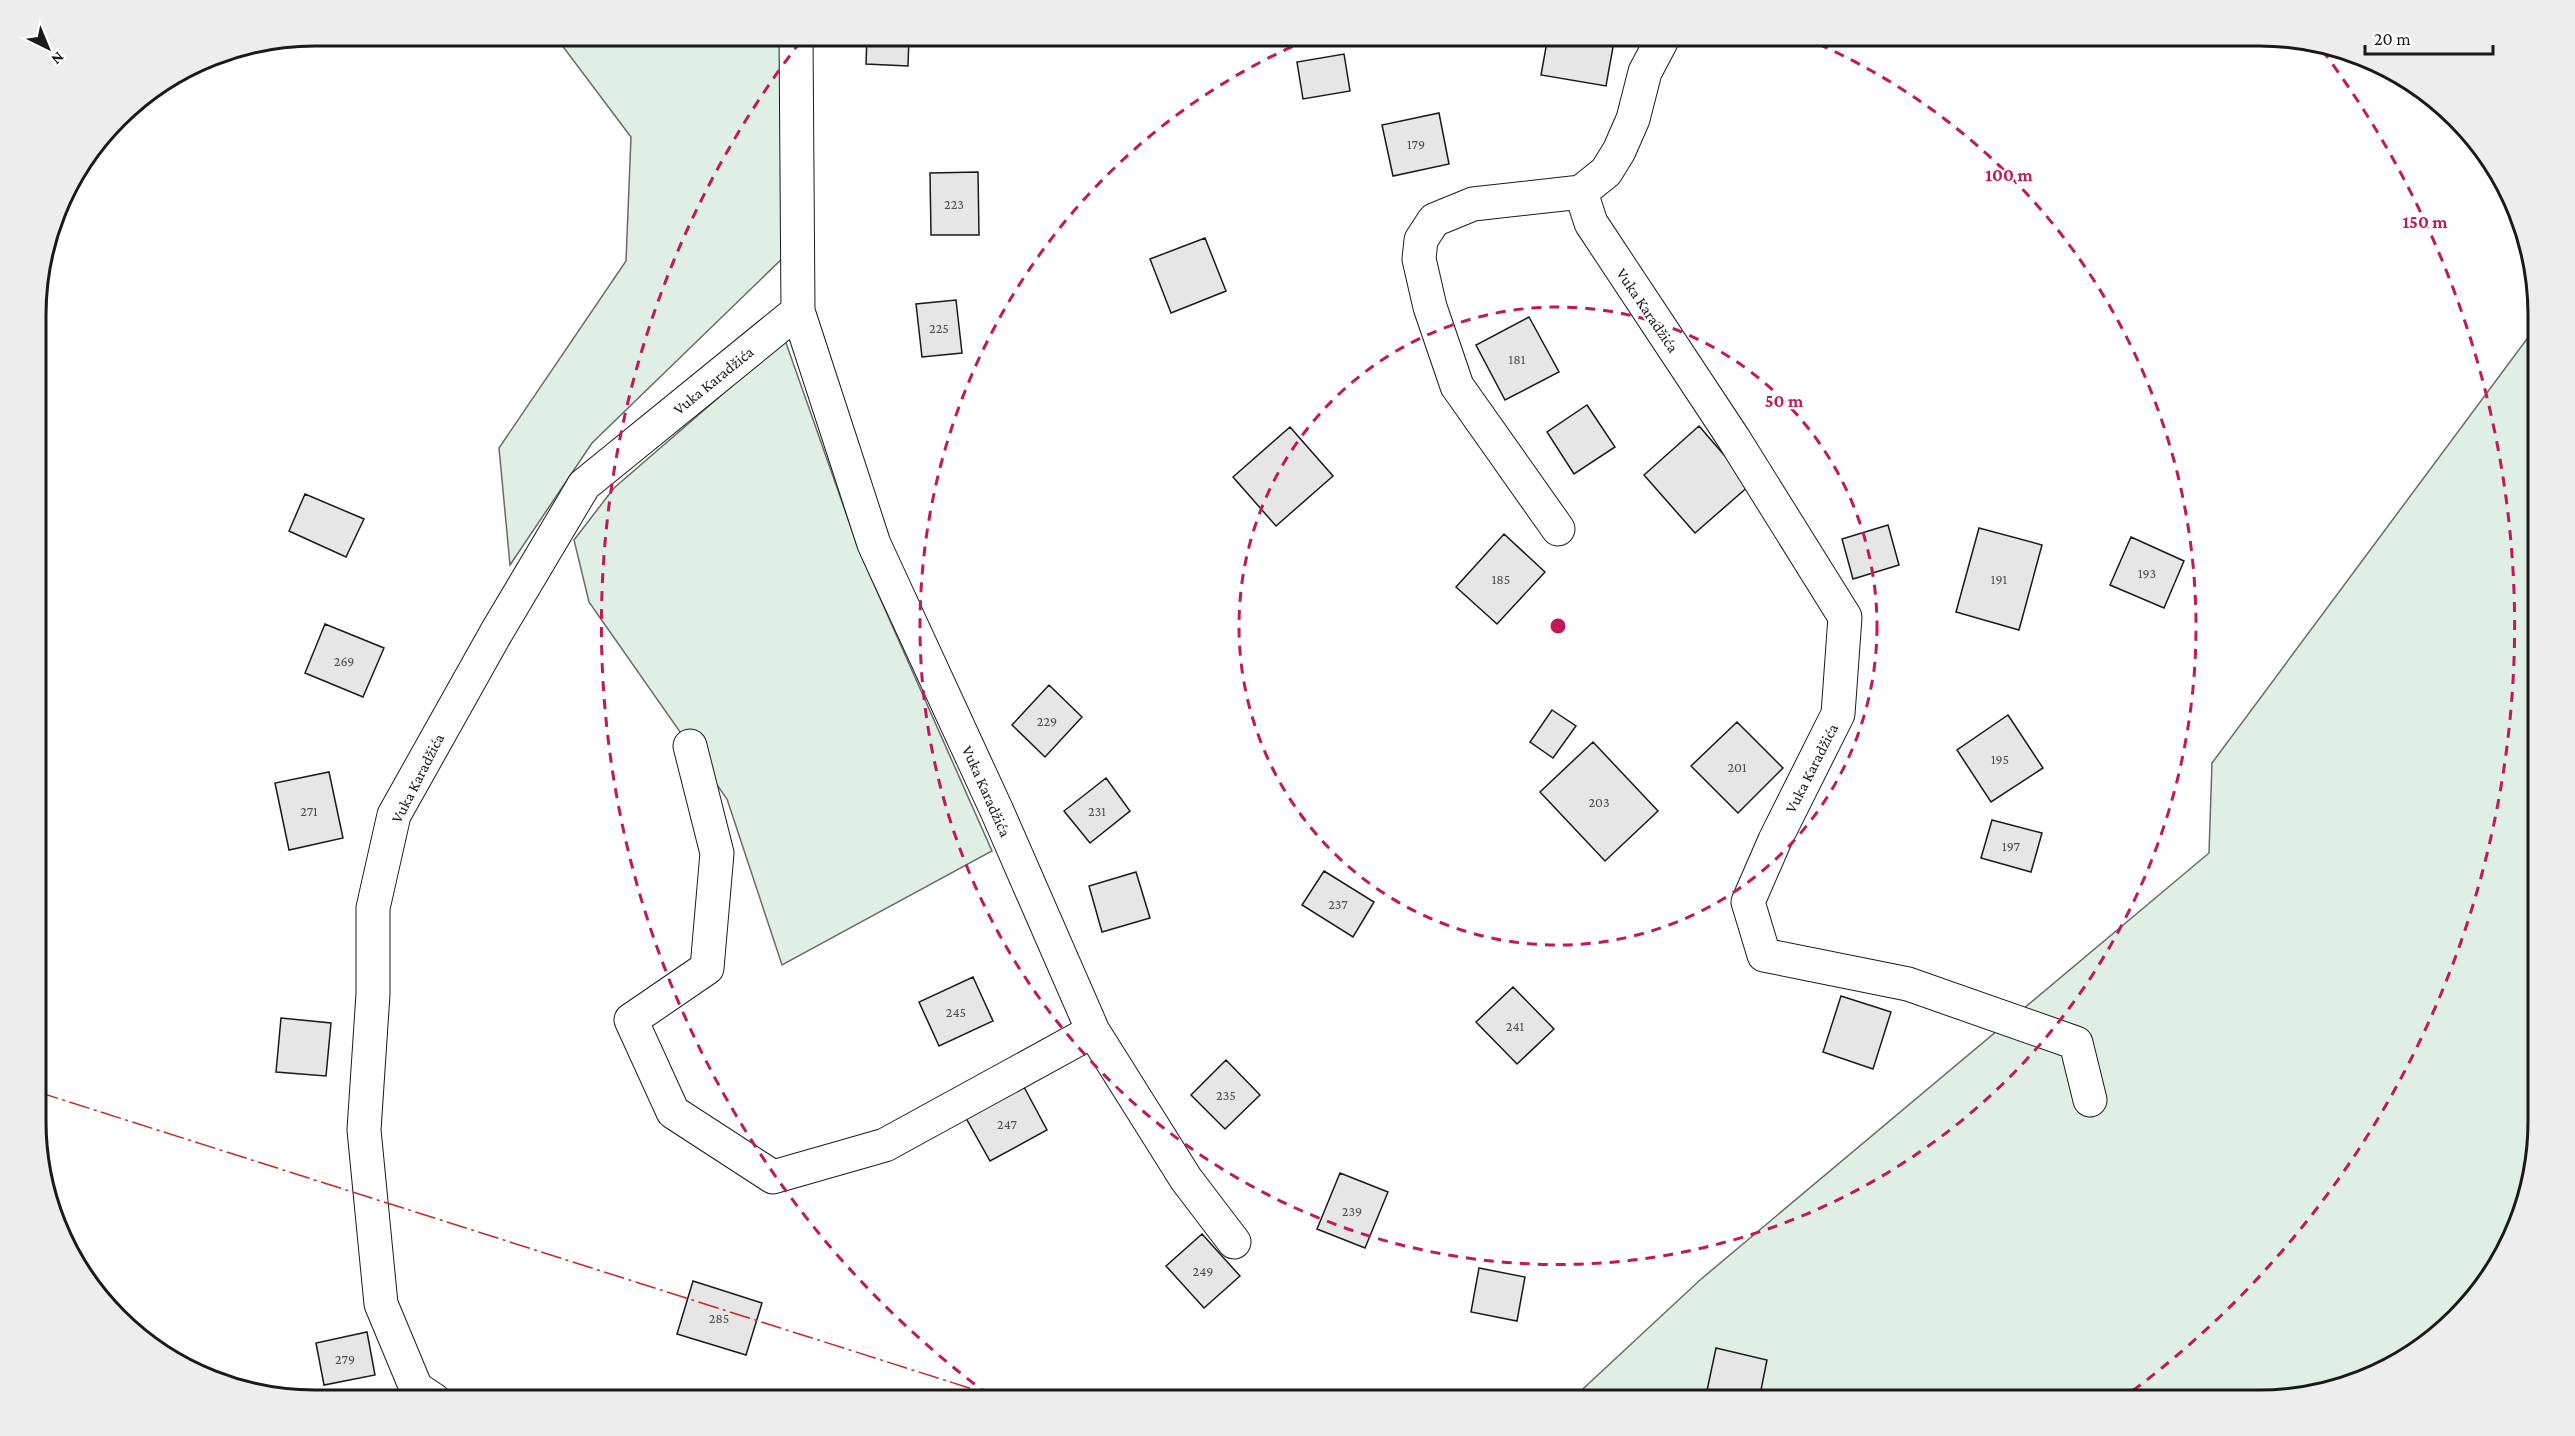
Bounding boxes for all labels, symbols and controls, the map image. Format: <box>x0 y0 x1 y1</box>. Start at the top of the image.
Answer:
north arrow <box>18 18 78 78</box>
scale bar <box>2365 18 2492 56</box>
text: 20 m <box>2374 29 2411 49</box>
text: N <box>48 49 68 69</box>
house number: 179 <box>1407 136 1425 152</box>
text: 100 m <box>1985 165 2033 185</box>
house number: 223 <box>944 196 964 212</box>
text: 150 m <box>2402 212 2448 232</box>
street label: Vuka Karadžića <box>1613 265 1682 356</box>
house number: 225 <box>929 320 949 336</box>
street label: Vuka Karadžića <box>670 343 757 418</box>
house number: 181 <box>1509 351 1526 367</box>
text: 50 m <box>1765 391 1804 411</box>
house number: 193 <box>2138 565 2156 581</box>
house number: 185 <box>1492 571 1510 587</box>
house number: 191 <box>1991 571 2008 587</box>
centre of rings <box>1548 616 1568 636</box>
house number: 269 <box>334 653 354 669</box>
house number: 229 <box>1037 713 1057 729</box>
street label: Vuka Karadžića <box>1782 720 1842 816</box>
street label: Vuka Karadžića <box>388 730 448 826</box>
street label: Vuka Karadžića <box>959 743 1014 840</box>
house number: 195 <box>1991 751 2009 767</box>
house number: 201 <box>1727 759 1747 775</box>
house number: 203 <box>1588 794 1610 810</box>
house number: 271 <box>300 803 318 819</box>
house number: 231 <box>1088 803 1106 819</box>
house number: 197 <box>2002 838 2021 854</box>
house number: 237 <box>1328 896 1348 912</box>
house number: 245 <box>946 1004 966 1020</box>
house number: 241 <box>1506 1018 1525 1034</box>
house number: 235 <box>1216 1087 1236 1103</box>
house number: 247 <box>997 1116 1018 1132</box>
house number: 239 <box>1342 1203 1362 1219</box>
house number: 249 <box>1193 1263 1213 1279</box>
house number: 285 <box>709 1310 729 1326</box>
house number: 279 <box>335 1351 355 1367</box>

